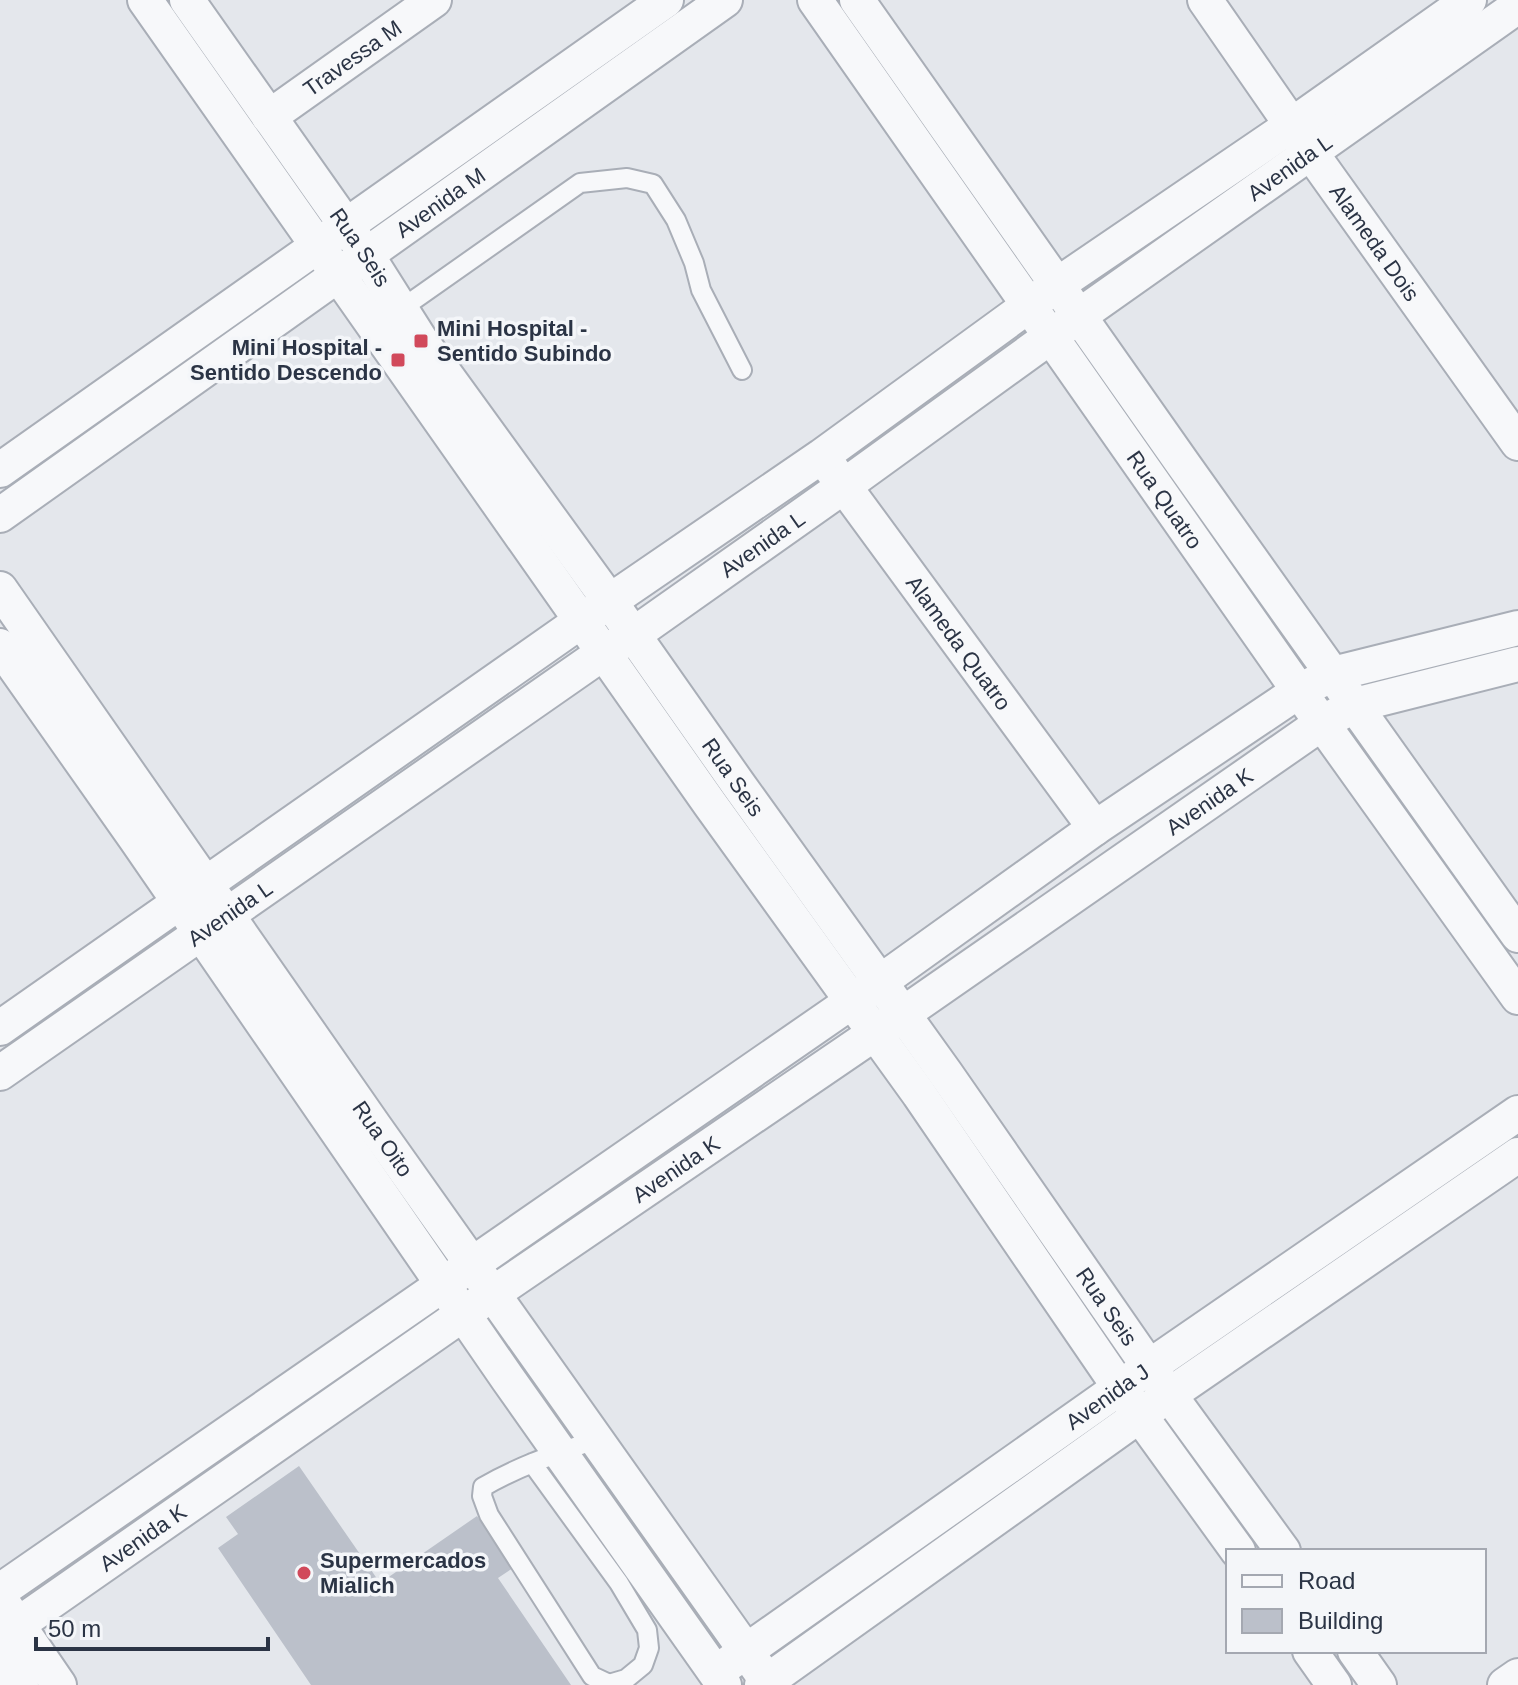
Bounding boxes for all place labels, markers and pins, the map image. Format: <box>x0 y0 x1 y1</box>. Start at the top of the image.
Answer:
place label: Mini Hospital - Sentido Subindo <box>437 316 612 366</box>
marker: Mini Hospital - Sentido Subindo <box>412 332 430 350</box>
place label: Mini Hospital - Sentido Descendo <box>190 335 382 385</box>
marker: Mini Hospital - Sentido Descendo <box>389 351 407 369</box>
place label: Supermercados Mialich <box>320 1548 486 1598</box>
marker: Supermercados Mialich <box>295 1564 313 1582</box>

